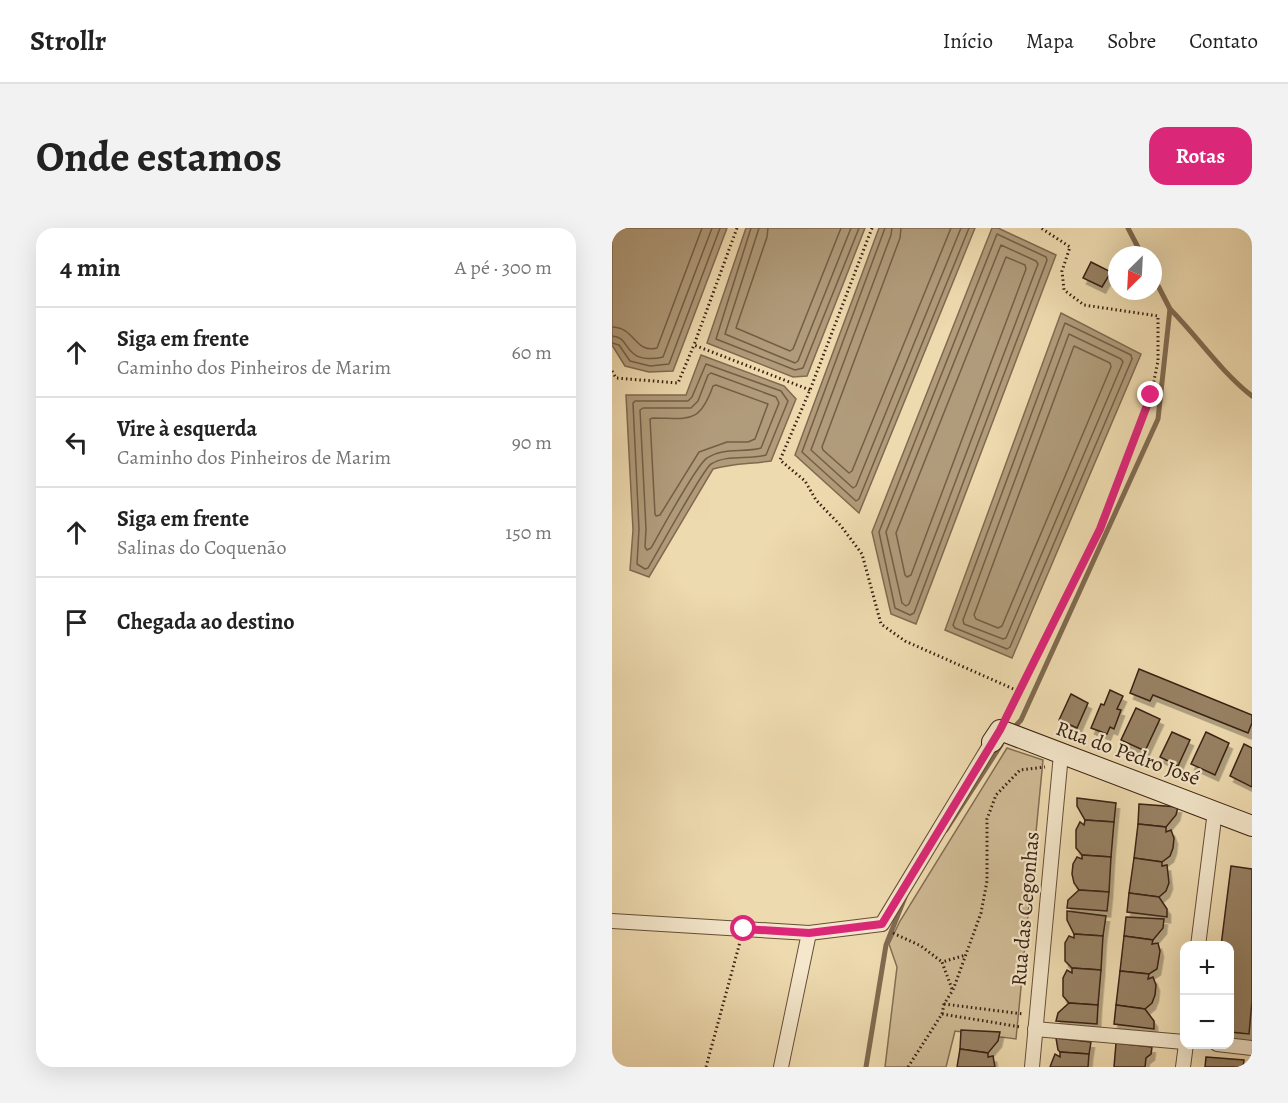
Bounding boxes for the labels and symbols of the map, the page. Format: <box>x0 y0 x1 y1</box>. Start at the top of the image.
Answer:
north arrow <box>1108 246 1162 300</box>
route end <box>1137 381 1163 407</box>
street label: Rua do Pedro José <box>1052 714 1204 792</box>
street label: Rua das Cegonhas <box>1004 831 1046 987</box>
route start <box>730 915 756 941</box>

